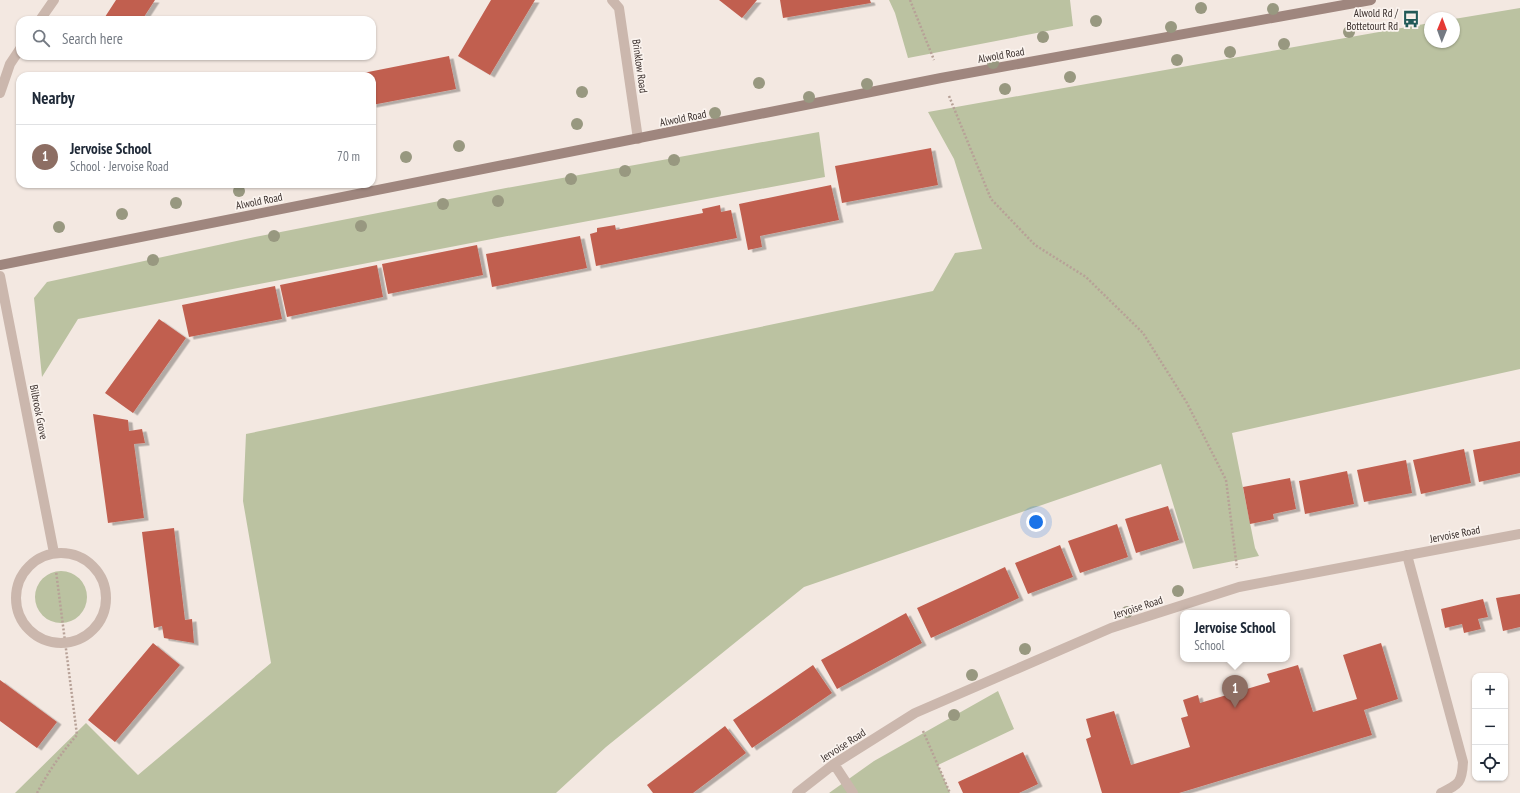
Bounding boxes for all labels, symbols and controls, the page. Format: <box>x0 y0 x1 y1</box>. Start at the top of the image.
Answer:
place label: Alwold Rd / Bottetourt Rd <box>1346 6 1399 33</box>
bus stop icon: Alwold Rd / Bottetourt Rd <box>1401 9 1421 29</box>
north arrow <box>1424 12 1460 48</box>
search box <box>16 16 376 60</box>
icon: search <box>30 27 52 49</box>
text: Search here <box>62 29 123 48</box>
street label: Brinklow Road <box>629 38 651 94</box>
street label: Alwold Road <box>976 44 1026 66</box>
text: Nearby <box>32 87 75 109</box>
street label: Alwold Road <box>658 107 708 129</box>
text: Jervoise School <box>70 139 151 158</box>
text: 1 <box>42 148 48 165</box>
text: 70 m <box>337 148 360 165</box>
text: School · Jervoise Road <box>70 158 169 175</box>
street label: Alwold Road <box>234 190 284 212</box>
street label: Bilbrook Grove <box>27 383 51 441</box>
your location <box>1026 512 1046 532</box>
street label: Jervoise Road <box>1428 522 1482 546</box>
street label: Jervoise Road <box>1111 592 1165 622</box>
popup <box>1180 610 1290 662</box>
text: Jervoise School <box>1194 618 1276 637</box>
text: School <box>1194 637 1224 654</box>
map controls <box>1472 673 1508 781</box>
button: + <box>1472 673 1508 709</box>
pin: 1 <box>1222 675 1248 708</box>
button: − <box>1472 709 1508 745</box>
street label: Jervoise Road <box>817 725 868 765</box>
button: locate <box>1472 745 1508 781</box>

